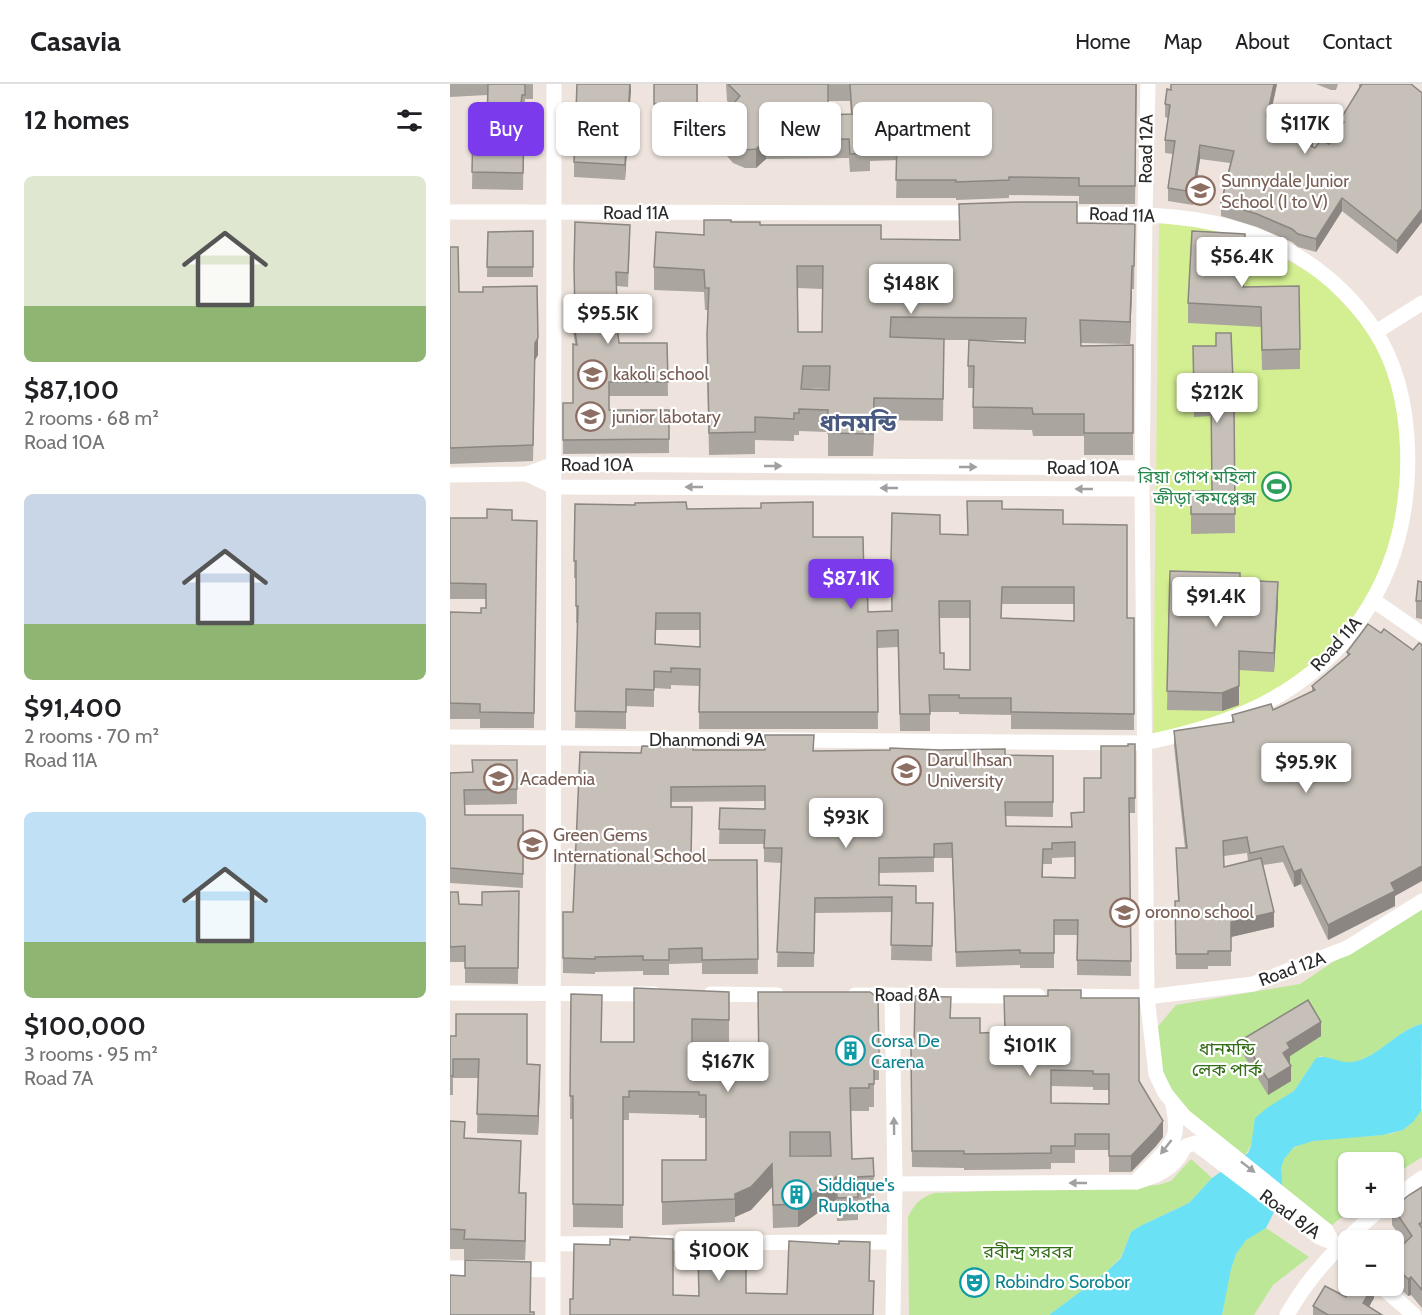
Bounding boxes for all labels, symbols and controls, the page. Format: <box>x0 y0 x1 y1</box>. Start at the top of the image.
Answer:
text: Casavia <box>30 24 121 58</box>
text: Home <box>1075 29 1131 54</box>
text: Map <box>1164 29 1202 54</box>
text: About <box>1235 29 1289 54</box>
text: Contact <box>1322 29 1392 54</box>
chip: Buy <box>468 102 544 156</box>
chip: Rent <box>556 102 640 156</box>
chip: Filters <box>652 102 747 156</box>
chip: New <box>759 102 841 156</box>
chip: Apartment <box>853 102 992 156</box>
text: 12 homes <box>24 104 129 136</box>
icon: filters <box>393 104 426 137</box>
pin: $117K <box>1263 104 1347 155</box>
text: $117K <box>1280 111 1330 135</box>
street label: Road 12A <box>1134 114 1158 184</box>
place label: Sunnydale Junior School (I to V) <box>1221 170 1349 213</box>
school or university icon: Sunnydale Junior School (I to V) <box>1184 175 1216 207</box>
street label: Road 11A <box>603 202 669 224</box>
street label: Road 11A <box>1089 203 1155 227</box>
icon: home <box>171 215 279 323</box>
pin: $56.4K <box>1193 237 1291 288</box>
text: $56.4K <box>1211 244 1273 268</box>
pin: $148K <box>869 264 953 315</box>
text: $148K <box>883 271 939 295</box>
pin: $95.5K <box>559 294 657 345</box>
text: $95.5K <box>577 301 639 325</box>
school or university icon: kakoli school <box>576 358 608 390</box>
place label: kakoli school <box>613 363 709 385</box>
pin: $212K <box>1175 373 1259 424</box>
text: $87,100 <box>24 374 119 406</box>
text: $212K <box>1191 380 1243 404</box>
school or university icon: junior labotary <box>575 401 607 433</box>
text: 2 rooms · 68 m² <box>24 406 159 430</box>
place label: junior labotary <box>611 406 721 428</box>
district label: ধানমন্ডি <box>820 408 898 437</box>
text: Road 10A <box>24 430 104 454</box>
street label: Road 10A <box>561 454 633 476</box>
street label: Road 10A <box>1047 457 1119 479</box>
one-way arrow <box>763 461 782 471</box>
one-way arrow <box>958 462 977 472</box>
place label: রিয়া গোপ মহিলা ক্রীড়া কমপ্লেক্স <box>1137 466 1257 509</box>
sports icon: রিয়া গোপ মহিলা ক্রীড়া কমপ্লেক্স <box>1261 471 1293 503</box>
one-way arrow <box>685 483 704 492</box>
one-way arrow <box>879 483 898 493</box>
one-way arrow <box>1074 484 1093 494</box>
icon: home <box>171 533 279 641</box>
pin: $87.1K <box>802 559 900 610</box>
text: $87.1K <box>822 566 880 590</box>
pin: $91.4K <box>1167 577 1265 628</box>
text: $91.4K <box>1186 584 1246 608</box>
street label: Road 11A <box>1306 612 1366 676</box>
text: $91,400 <box>24 692 122 724</box>
text: 2 rooms · 70 m² <box>24 724 159 748</box>
street label: Dhanmondi 9A <box>649 729 765 751</box>
pin: $95.9K <box>1257 743 1355 794</box>
text: Road 11A <box>24 748 97 772</box>
place label: Darul Ihsan University <box>927 749 1012 792</box>
text: $95.9K <box>1275 750 1337 774</box>
school or university icon: Darul Ihsan University <box>890 754 922 786</box>
school or university icon: Academia <box>483 763 515 795</box>
place label: Academia <box>520 768 596 790</box>
pin: $93K <box>810 798 882 849</box>
text: $93K <box>823 805 869 829</box>
place label: Green Gems International School <box>553 824 707 867</box>
school or university icon: Green Gems International School <box>516 829 548 861</box>
icon: home <box>171 851 279 959</box>
school or university icon: oronno school <box>1108 896 1140 928</box>
place label: oronno school <box>1145 901 1255 923</box>
street label: Road 12A <box>1256 947 1328 991</box>
street label: Road 8A <box>874 984 940 1006</box>
text: $100,000 <box>24 1010 146 1042</box>
pin: $101K <box>988 1026 1072 1077</box>
place label: Corsa De Carena <box>871 1030 940 1073</box>
text: $101K <box>1003 1033 1057 1057</box>
building icon: Corsa De Carena <box>834 1035 866 1067</box>
park label: ধানমন্ডি লেক পার্ক <box>1192 1038 1263 1081</box>
text: 3 rooms · 95 m² <box>24 1042 158 1066</box>
pin: $167K <box>686 1042 770 1093</box>
text: $167K <box>702 1049 754 1073</box>
text: Road 7A <box>24 1066 93 1090</box>
one-way arrow <box>889 1116 899 1135</box>
one-way arrow <box>1161 1140 1173 1155</box>
map controls <box>1338 1152 1404 1296</box>
button: + <box>1338 1152 1404 1218</box>
one-way arrow <box>1240 1161 1255 1173</box>
place label: Siddique's Rupkotha <box>818 1174 895 1217</box>
one-way arrow <box>1068 1178 1087 1188</box>
building icon: Siddique's Rupkotha <box>781 1179 813 1211</box>
street label: Road 8/A <box>1255 1185 1325 1243</box>
button: − <box>1338 1230 1404 1296</box>
pin: $100K <box>677 1231 761 1282</box>
text: $100K <box>689 1238 749 1262</box>
park label: রবীন্দ্র সরবর <box>982 1241 1073 1263</box>
theatre icon: Robindro Sorobor <box>958 1266 990 1298</box>
place label: Robindro Sorobor <box>995 1271 1130 1293</box>

